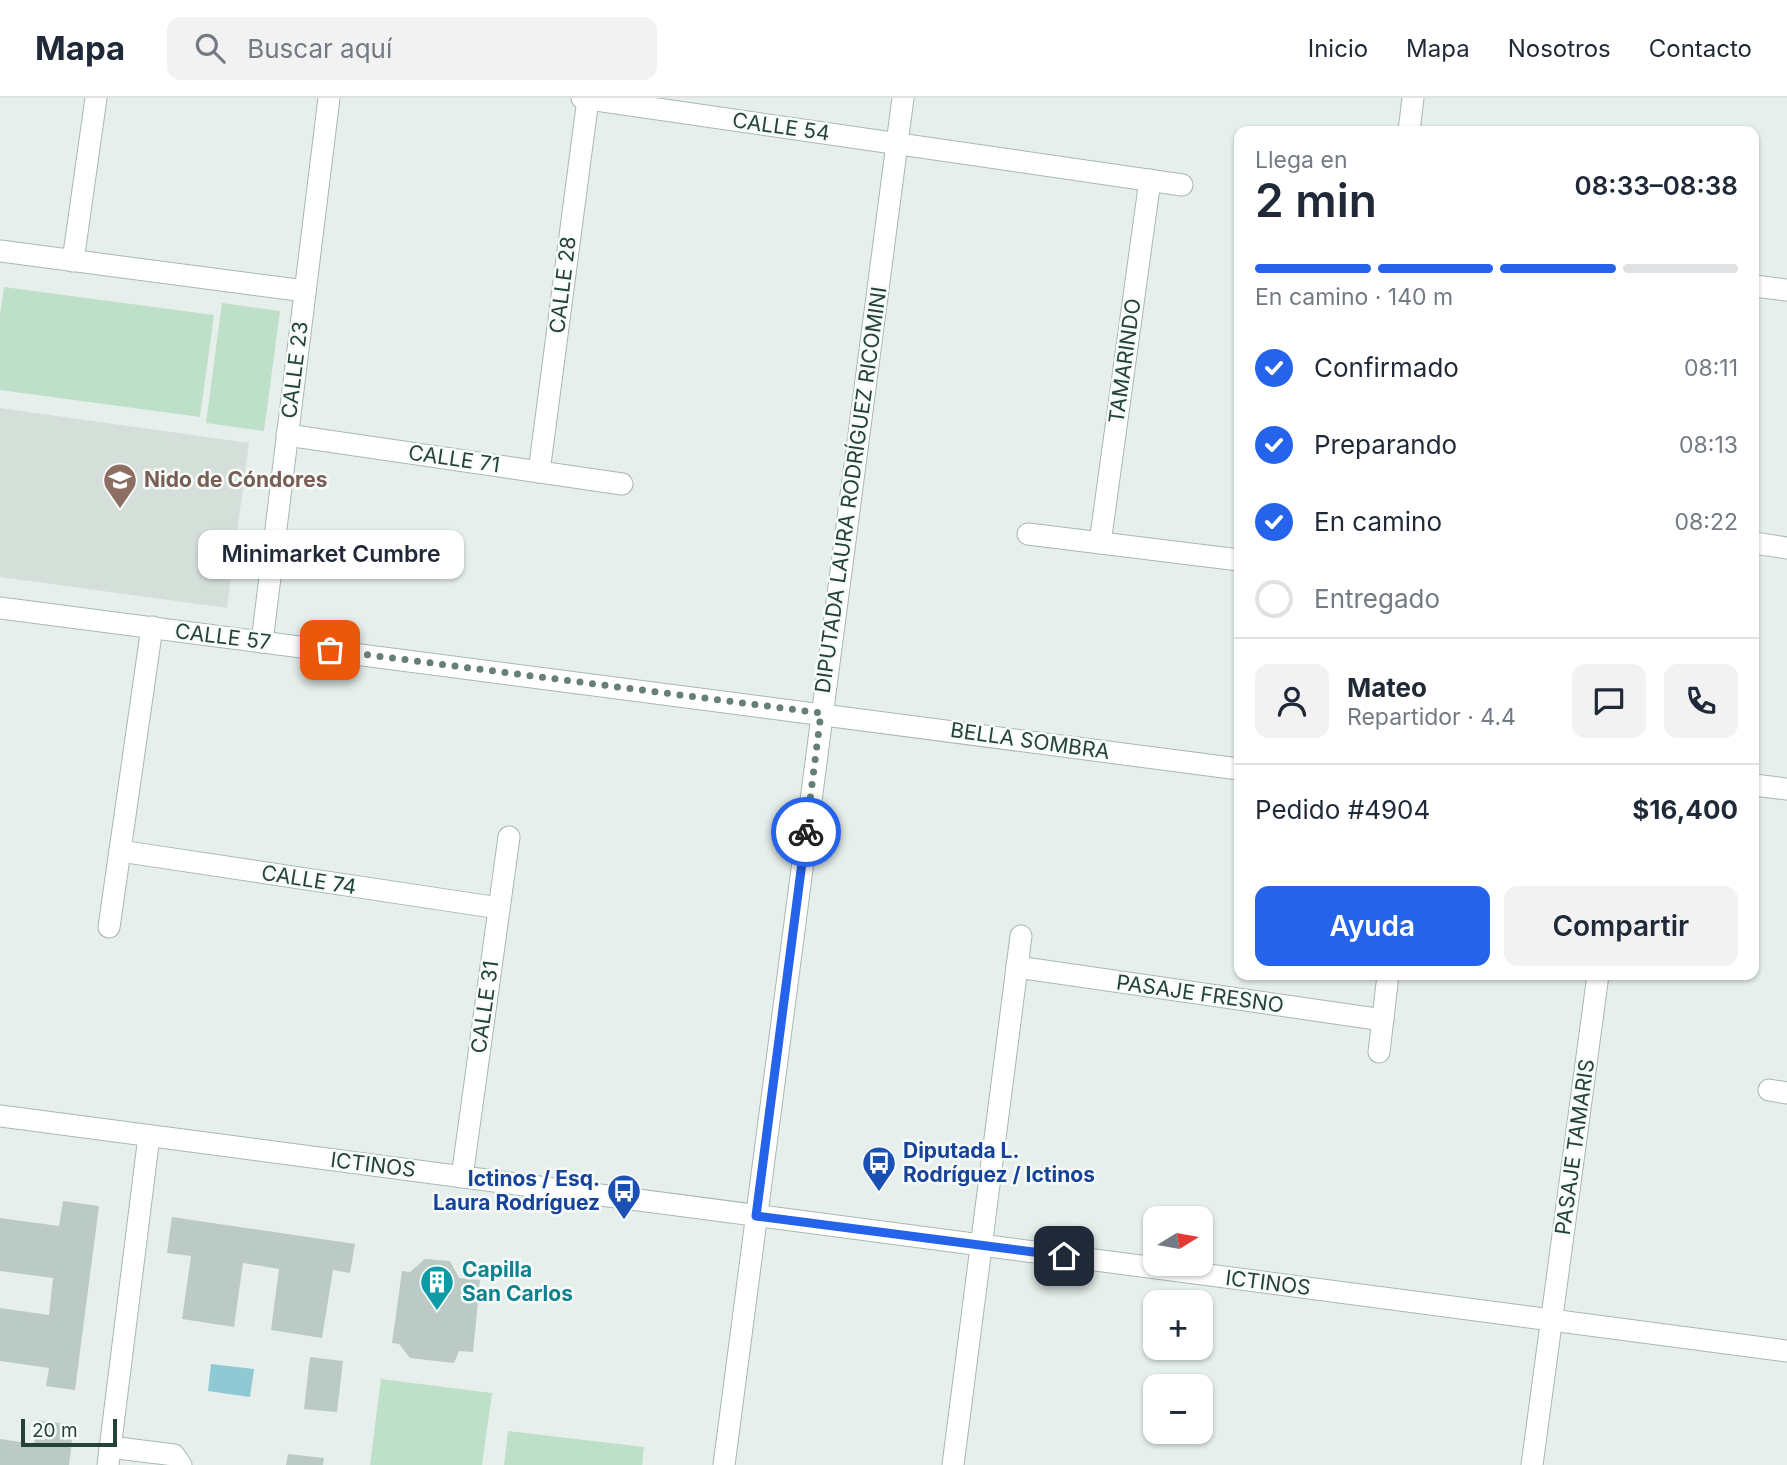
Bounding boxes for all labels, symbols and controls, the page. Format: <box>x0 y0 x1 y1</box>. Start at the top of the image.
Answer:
search box <box>167 17 657 80</box>
text: Mapa <box>35 28 125 68</box>
icon: search <box>191 29 229 67</box>
text: Buscar aquí <box>247 33 392 64</box>
text: Inicio <box>1308 34 1368 63</box>
text: Mapa <box>1406 34 1470 63</box>
text: Nosotros <box>1508 34 1611 63</box>
text: Contacto <box>1649 34 1752 63</box>
street label: CALLE 54 <box>731 107 831 146</box>
text: Llega en <box>1255 146 1347 174</box>
text: 08:33–08:38 <box>1575 170 1738 201</box>
text: 2 min <box>1255 172 1377 228</box>
street label: CALLE 28 <box>544 235 581 335</box>
text: En camino · 140 m <box>1255 283 1453 311</box>
street label: DIPUTADA LAURA RODRÍGUEZ RICOMINI <box>809 285 891 695</box>
street label: TAMARINDO <box>1103 297 1146 425</box>
street label: CALLE 23 <box>276 320 313 420</box>
icon: check <box>1255 349 1293 387</box>
text: Confirmado <box>1314 352 1459 383</box>
text: 08:11 <box>1684 354 1738 382</box>
icon: check <box>1255 426 1293 464</box>
text: Preparando <box>1314 429 1457 460</box>
text: 08:13 <box>1679 431 1738 459</box>
street label: CALLE 71 <box>407 440 501 477</box>
school or university icon: Nido de Cóndores <box>101 461 139 510</box>
place label: Nido de Cóndores <box>144 467 327 492</box>
icon: check <box>1255 503 1293 541</box>
text: En camino <box>1314 506 1442 537</box>
text: 08:22 <box>1675 508 1738 536</box>
callout: Minimarket Cumbre <box>197 531 463 580</box>
text: Minimarket Cumbre <box>221 540 441 568</box>
text: Entregado <box>1314 583 1440 614</box>
street label: CALLE 57 <box>174 618 272 655</box>
pin <box>300 620 360 680</box>
icon: bag <box>311 631 349 669</box>
button: person <box>1255 664 1329 738</box>
button: chat <box>1572 664 1646 738</box>
button: phone <box>1664 664 1738 738</box>
text: Mateo <box>1347 672 1427 703</box>
text: Repartidor · 4.4 <box>1347 703 1516 731</box>
street label: BELLA SOMBRA <box>949 717 1111 764</box>
text: Pedido #4904 <box>1255 794 1430 825</box>
text: $16,400 <box>1632 794 1738 825</box>
courier <box>771 797 841 867</box>
icon: bike <box>787 813 825 851</box>
street label: CALLE 74 <box>260 860 358 899</box>
button: Ayuda <box>1255 886 1490 966</box>
button: Compartir <box>1504 886 1738 966</box>
street label: CALLE 31 <box>466 959 503 1055</box>
street label: PASAJE FRESNO <box>1115 969 1285 1018</box>
street label: PASAJE TAMARIS <box>1550 1057 1599 1236</box>
place label: Diputada L. Rodríguez / Ictinos <box>903 1138 1095 1187</box>
bus stop icon: Diputada L. Rodríguez / Ictinos <box>860 1144 898 1193</box>
street label: ICTINOS <box>329 1147 417 1182</box>
place label: Ictinos / Esq. Laura Rodríguez <box>433 1166 600 1215</box>
bus stop icon: Ictinos / Esq. Laura Rodríguez <box>605 1172 643 1221</box>
north arrow <box>1143 1206 1213 1276</box>
map controls <box>1143 1206 1213 1444</box>
pin <box>1034 1226 1094 1286</box>
icon: home <box>1045 1237 1083 1275</box>
place label: Capilla San Carlos <box>462 1257 573 1306</box>
building icon: Capilla San Carlos <box>418 1263 456 1312</box>
street label: ICTINOS <box>1224 1265 1312 1300</box>
button: + <box>1143 1290 1213 1360</box>
button: − <box>1143 1374 1213 1444</box>
scale bar <box>21 1416 117 1448</box>
text: 20 m <box>32 1419 78 1442</box>

